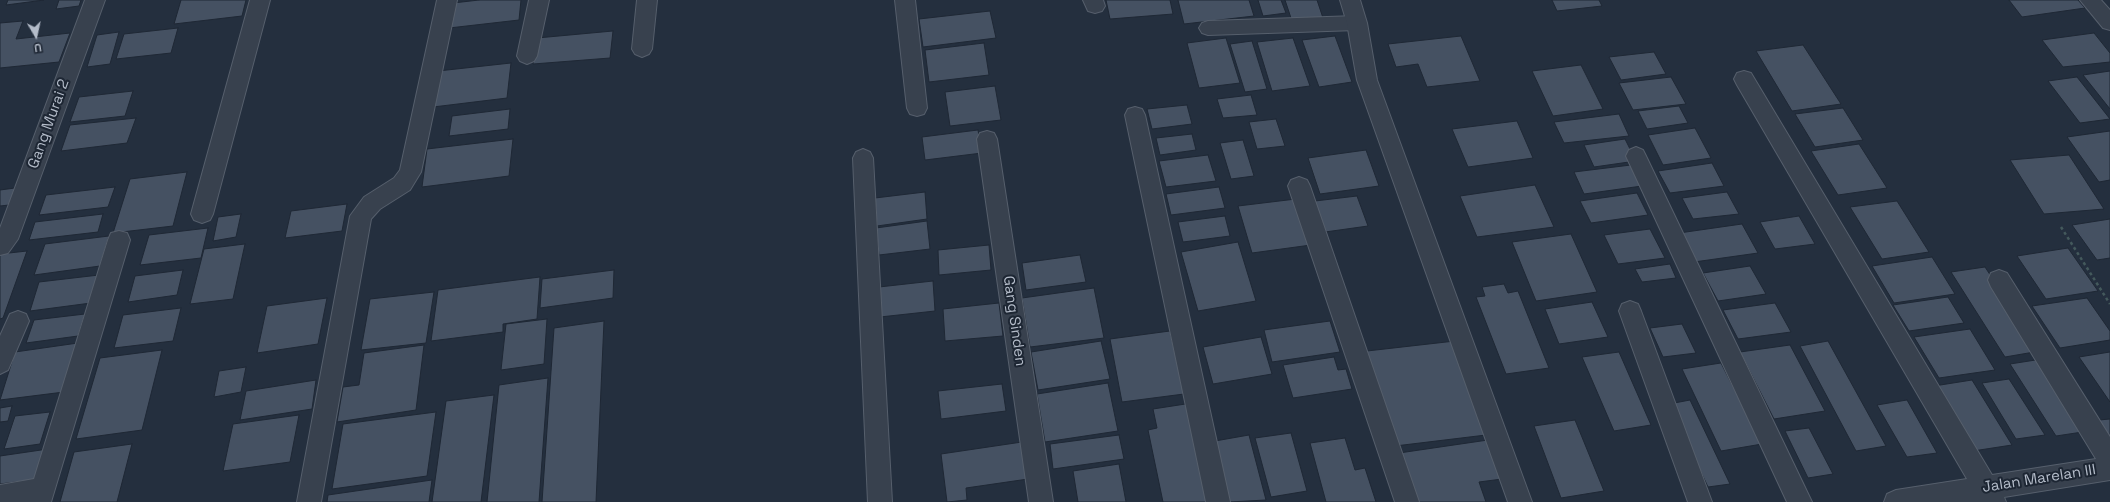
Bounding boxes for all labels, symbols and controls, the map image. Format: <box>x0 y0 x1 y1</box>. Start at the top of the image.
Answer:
north arrow <box>16 16 56 56</box>
text: U <box>33 40 43 55</box>
street label: Gang Murai 2 <box>24 77 74 171</box>
street label: Gang Sinden <box>999 275 1029 367</box>
street label: Jalan Marelan III <box>1981 461 2097 497</box>

